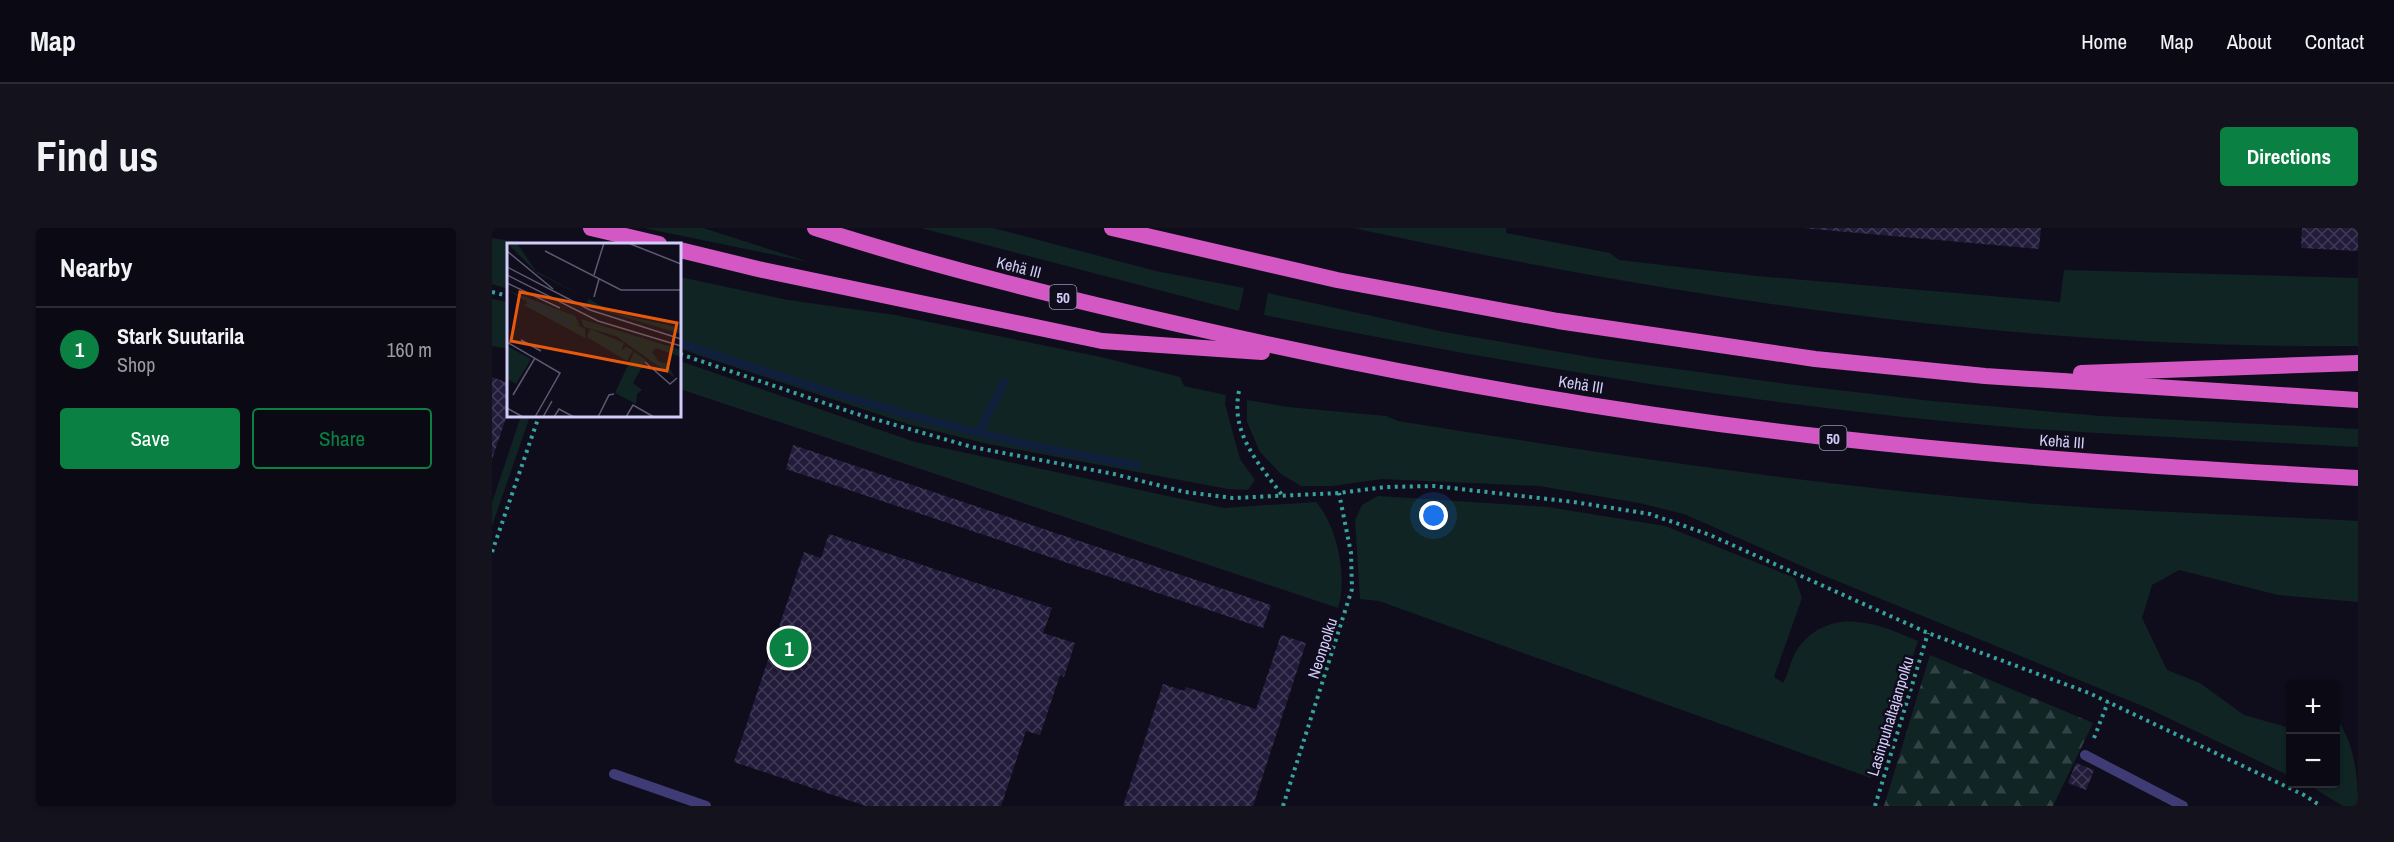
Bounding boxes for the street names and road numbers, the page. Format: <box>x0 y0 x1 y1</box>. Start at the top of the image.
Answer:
street label: Kehä III <box>994 251 1044 283</box>
road number: 50 <box>1050 285 1076 309</box>
street label: Kehä III <box>1557 370 1605 398</box>
road number: 50 <box>1820 426 1846 450</box>
street label: Kehä III <box>2039 428 2085 454</box>
street label: Neonpolku <box>1302 615 1342 681</box>
street label: Lasinpuhaltajanpolku <box>1861 653 1919 779</box>

